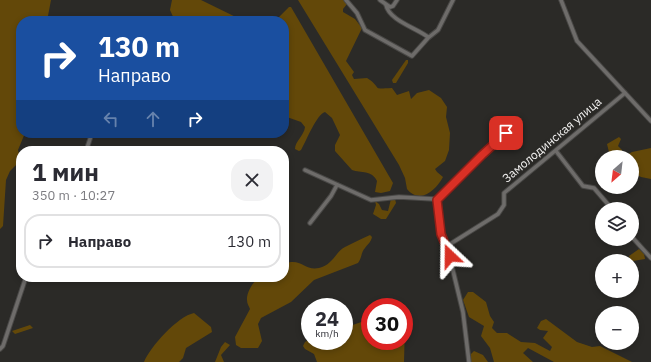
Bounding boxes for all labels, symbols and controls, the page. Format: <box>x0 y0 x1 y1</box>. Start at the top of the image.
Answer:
text: 130 m <box>98 28 180 65</box>
icon: right <box>32 32 84 84</box>
text: Направо <box>98 64 171 87</box>
street label: Замолодинская улица <box>499 93 605 185</box>
icon: left <box>100 108 122 130</box>
icon: ahead <box>142 108 164 130</box>
icon: right <box>184 108 206 130</box>
pin <box>489 116 523 150</box>
icon: arrive <box>495 122 517 144</box>
north arrow <box>595 150 639 194</box>
map controls <box>595 150 639 350</box>
text: 1 мин <box>32 156 99 188</box>
button: close <box>231 159 273 201</box>
text: 350 m · 10:27 <box>32 187 115 204</box>
button: layers <box>595 202 639 246</box>
icon: right <box>34 230 56 252</box>
text: Направо <box>68 232 131 251</box>
text: 130 m <box>227 232 271 251</box>
position arrow <box>429 235 471 277</box>
button: + <box>595 254 639 298</box>
speed limit sign: 30 <box>361 298 413 350</box>
text: 24 <box>315 305 339 332</box>
button: − <box>595 306 639 350</box>
text: km/h <box>315 327 339 340</box>

